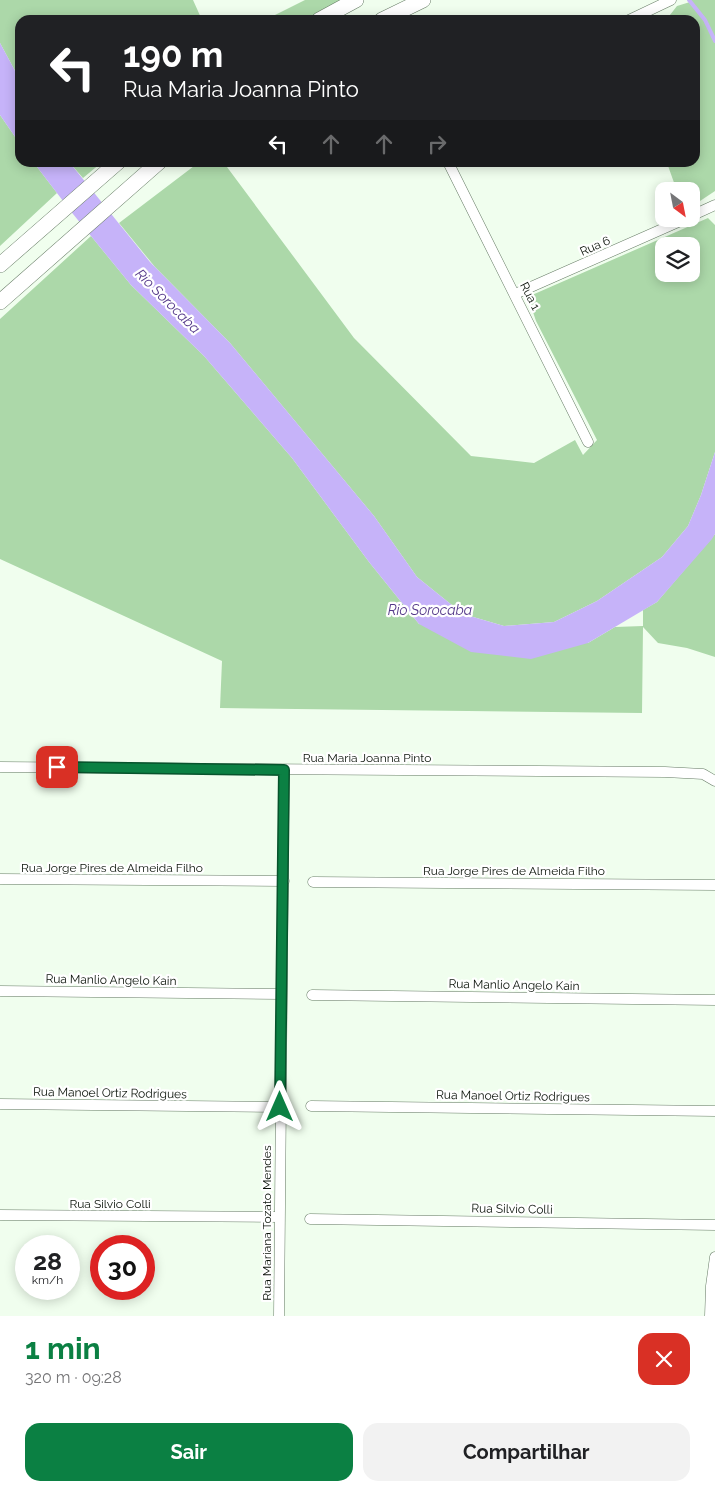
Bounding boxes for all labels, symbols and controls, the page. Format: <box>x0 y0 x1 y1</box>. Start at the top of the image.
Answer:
text: 190 m <box>123 34 223 75</box>
icon: left <box>40 35 105 100</box>
text: Rua Maria Joanna Pinto <box>123 76 359 102</box>
icon: left <box>264 130 292 158</box>
icon: ahead <box>317 130 345 158</box>
icon: ahead <box>370 130 398 158</box>
icon: right <box>423 130 451 158</box>
north arrow <box>655 182 700 228</box>
map controls <box>655 182 700 282</box>
street label: Rua 6 <box>578 233 612 259</box>
button: layers <box>655 237 700 282</box>
water label: Rio Sorocaba <box>132 265 204 337</box>
street label: Rua 1 <box>517 280 543 312</box>
water label: Rio Sorocaba <box>388 602 472 618</box>
pin <box>36 746 78 788</box>
street label: Rua Maria Joanna Pinto <box>303 751 431 765</box>
icon: arrive <box>43 753 71 781</box>
street label: Rua Jorge Pires de Almeida Filho <box>21 861 203 875</box>
street label: Rua Jorge Pires de Almeida Filho <box>423 864 605 878</box>
street label: Rua Manlio Angelo Kain <box>45 972 177 988</box>
street label: Rua Manlio Angelo Kain <box>448 977 580 993</box>
position arrow <box>253 1080 305 1132</box>
street label: Rua Manoel Ortiz Rodrigues <box>33 1085 187 1101</box>
street label: Rua Manoel Ortiz Rodrigues <box>436 1088 590 1104</box>
street label: Rua Mariana Tozato Mendes <box>260 1145 274 1301</box>
street label: Rua Silvio Colli <box>69 1197 151 1211</box>
street label: Rua Silvio Colli <box>471 1201 553 1217</box>
speed limit sign: 30 <box>90 1235 155 1300</box>
text: 28 <box>33 1246 62 1276</box>
text: km/h <box>32 1273 63 1287</box>
text: 1 min <box>25 1331 101 1366</box>
button: close <box>638 1333 690 1385</box>
text: 320 m · 09:28 <box>25 1368 122 1387</box>
button: Sair <box>25 1423 353 1481</box>
button: Compartilhar <box>363 1423 690 1481</box>

